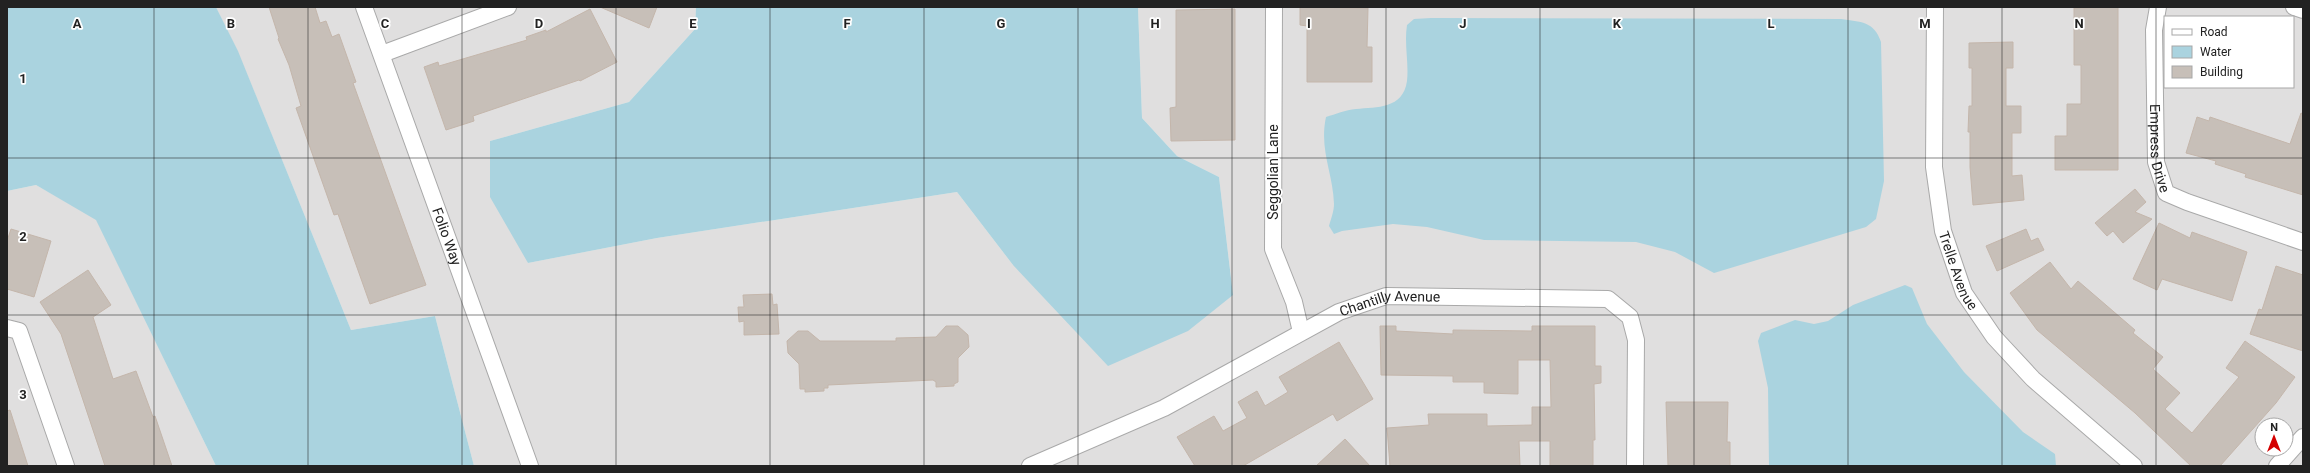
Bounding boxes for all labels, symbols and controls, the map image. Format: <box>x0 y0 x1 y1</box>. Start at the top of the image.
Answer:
text: A <box>73 16 82 31</box>
text: B <box>227 16 235 31</box>
text: C <box>381 16 390 31</box>
text: D <box>535 16 543 31</box>
text: E <box>689 16 697 31</box>
text: F <box>843 16 851 31</box>
text: G <box>997 16 1006 31</box>
text: H <box>1150 16 1160 31</box>
text: I <box>1307 16 1311 31</box>
text: J <box>1459 16 1467 31</box>
text: K <box>1613 16 1622 31</box>
text: L <box>1767 16 1775 31</box>
text: M <box>1919 16 1931 31</box>
text: N <box>2074 16 2084 31</box>
legend <box>2164 16 2294 88</box>
text: Road <box>2200 25 2228 39</box>
text: Water <box>2200 45 2231 59</box>
text: Building <box>2200 65 2243 79</box>
text: 1 <box>19 71 27 86</box>
street label: Empress Drive <box>2147 104 2173 194</box>
street label: Seggolian Lane <box>1265 124 1281 220</box>
street label: Folio Way <box>429 205 465 268</box>
text: 2 <box>19 229 27 244</box>
street label: Trelle Avenue <box>1936 229 1981 313</box>
street label: Chantilly Avenue <box>1337 288 1440 319</box>
text: 3 <box>19 387 27 402</box>
north arrow <box>2254 417 2294 457</box>
text: N <box>2270 421 2278 434</box>

